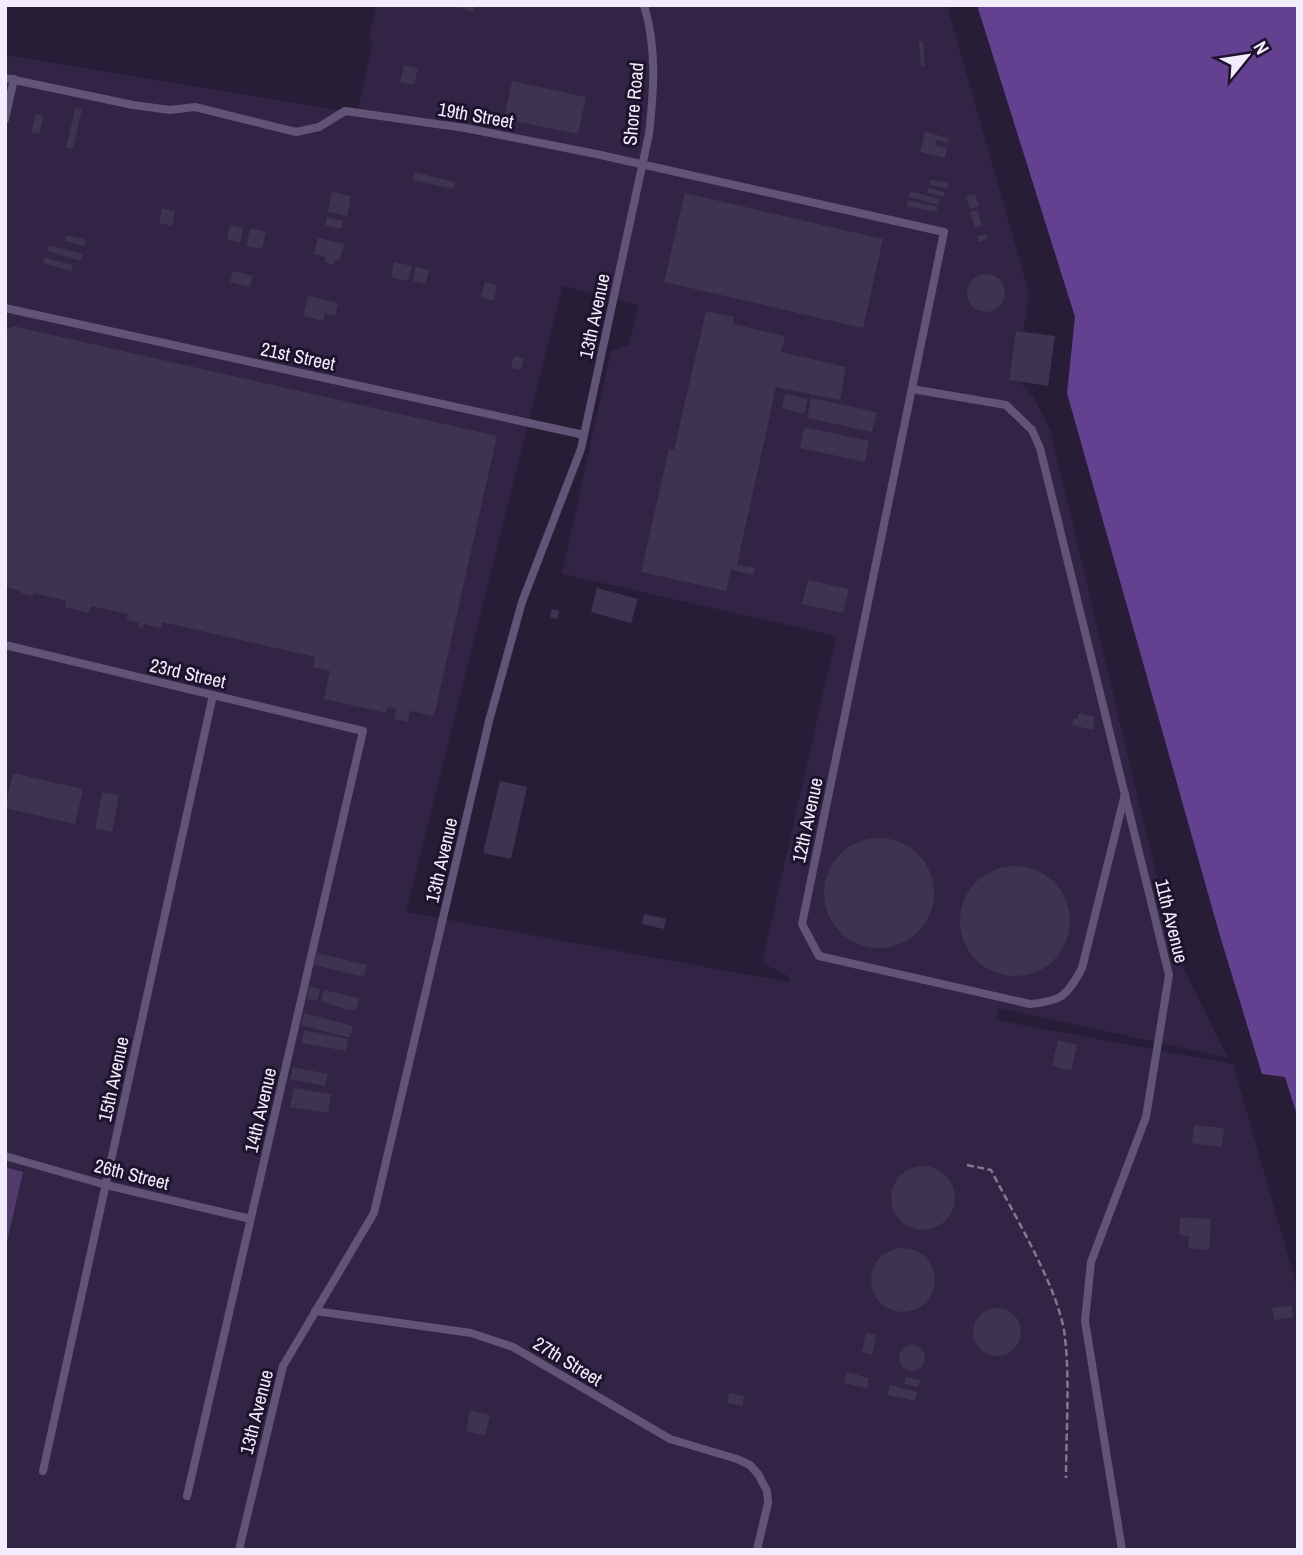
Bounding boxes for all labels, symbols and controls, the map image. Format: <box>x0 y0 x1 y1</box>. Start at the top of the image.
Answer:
north arrow <box>1212 21 1282 91</box>
text: N <box>1248 36 1276 59</box>
street label: Shore Road <box>616 61 650 147</box>
street label: 19th Street <box>436 96 516 135</box>
street label: 13th Avenue <box>572 271 616 361</box>
street label: 21st Street <box>258 335 338 377</box>
street label: 23rd Street <box>148 652 229 694</box>
street label: 12th Avenue <box>785 775 829 865</box>
street label: 13th Avenue <box>419 815 463 905</box>
street label: 11th Avenue <box>1149 877 1195 965</box>
street label: 15th Avenue <box>91 1034 135 1124</box>
street label: 14th Avenue <box>238 1065 282 1155</box>
street label: 26th Street <box>92 1152 173 1196</box>
street label: 27th Street <box>529 1330 608 1392</box>
street label: 13th Avenue <box>233 1367 279 1457</box>

